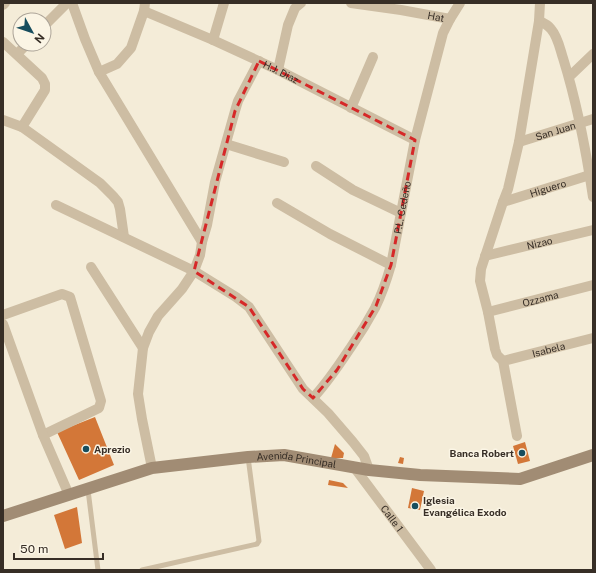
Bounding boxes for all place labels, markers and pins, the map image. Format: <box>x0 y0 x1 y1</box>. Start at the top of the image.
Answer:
place label: Aprezio <box>94 443 131 455</box>
marker: Aprezio <box>81 444 91 454</box>
place label: Banca Robert <box>450 447 514 459</box>
marker: Banca Robert <box>517 448 527 458</box>
place label: Iglesia Evangélica Exodo <box>423 494 507 518</box>
marker: Iglesia Evangélica Exodo <box>410 501 420 511</box>

